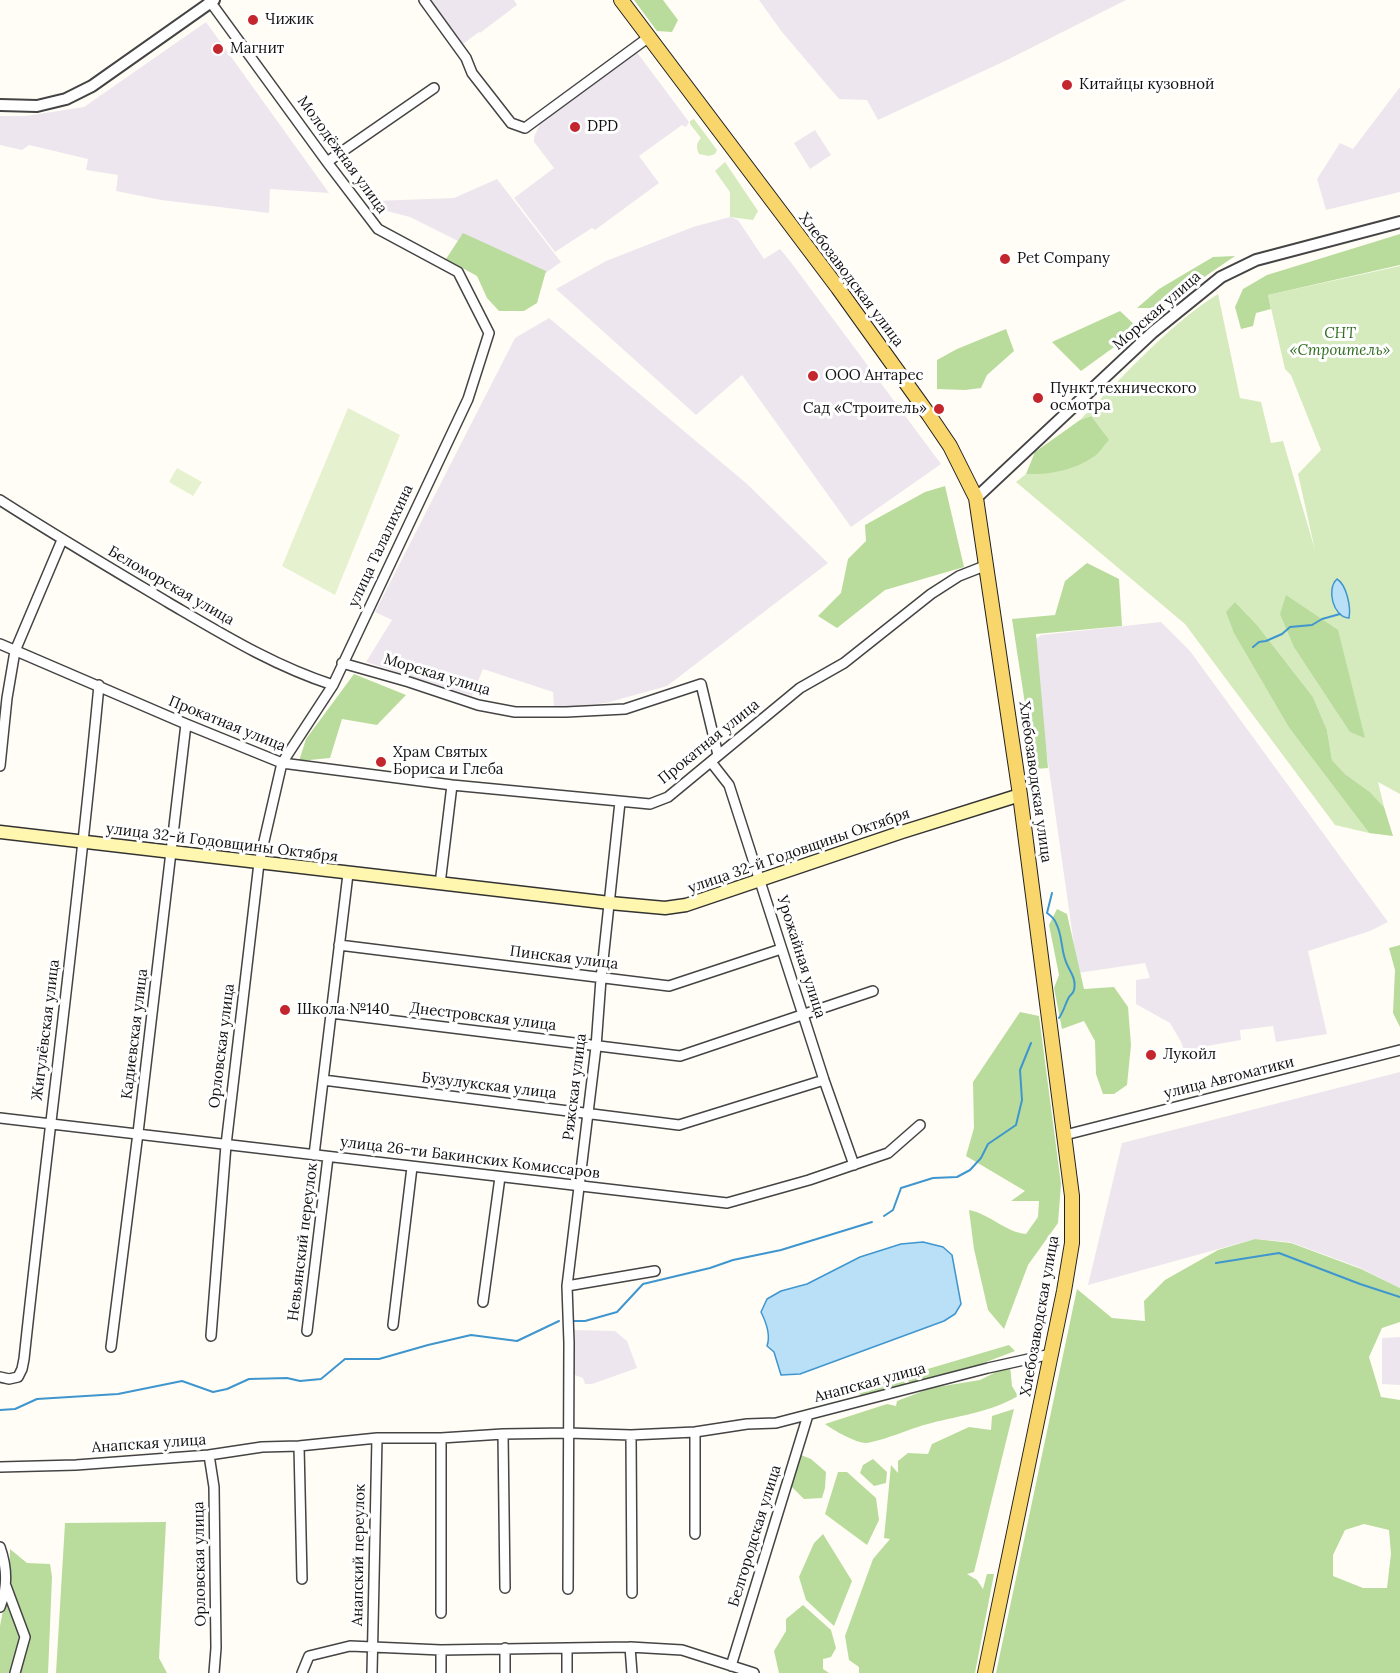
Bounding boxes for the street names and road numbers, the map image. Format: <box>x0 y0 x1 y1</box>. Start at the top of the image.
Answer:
street label: Молодёжная улица <box>293 93 391 217</box>
street label: Хлебозаводская улица <box>795 210 907 350</box>
street label: Морская улица <box>1109 268 1205 354</box>
street label: улица Талалихина <box>345 482 417 610</box>
street label: Беломорская улица <box>105 542 237 630</box>
street label: Морская улица <box>382 650 492 700</box>
street label: Прокатная улица <box>166 692 288 756</box>
street label: Прокатная улица <box>655 696 763 788</box>
street label: Хлебозаводская улица <box>1015 700 1055 864</box>
street label: улица 32-й Годовщины Октября <box>686 804 912 898</box>
street label: улица 32-й Годовщины Октября <box>105 820 339 866</box>
street label: Урожайная улица <box>773 893 829 1021</box>
street label: Пинская улица <box>509 942 619 974</box>
street label: Жигулёвская улица <box>28 958 64 1102</box>
street label: Кадиевская улица <box>118 968 152 1100</box>
street label: Орловская улица <box>205 983 239 1109</box>
street label: Днестровская улица <box>409 999 557 1035</box>
street label: Ряжская улица <box>559 1032 591 1142</box>
street label: улица Автоматики <box>1162 1053 1296 1103</box>
street label: Бузулукская улица <box>421 1069 557 1103</box>
street label: улица 26-ти Бакинских Комиссаров <box>339 1133 601 1183</box>
street label: Невьянский переулок <box>284 1162 322 1322</box>
street label: Хлебозаводская улица <box>1017 1234 1063 1398</box>
street label: Анапская улица <box>812 1359 928 1407</box>
street label: Анапская улица <box>91 1431 207 1457</box>
street label: Белгородская улица <box>725 1463 785 1609</box>
street label: Анапский переулок <box>349 1484 369 1626</box>
street label: Орловская улица <box>190 1501 210 1627</box>

